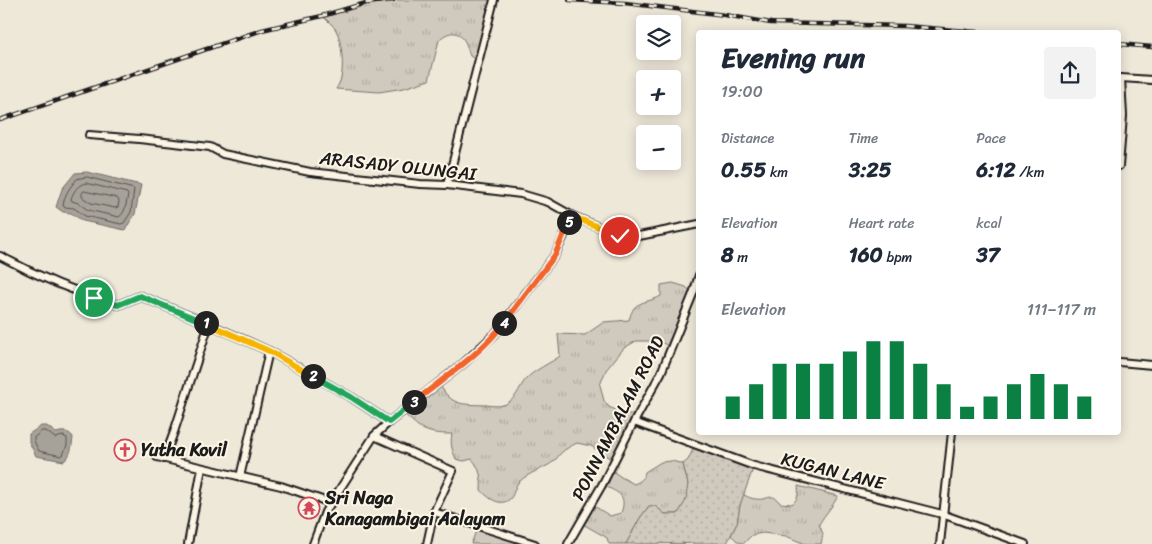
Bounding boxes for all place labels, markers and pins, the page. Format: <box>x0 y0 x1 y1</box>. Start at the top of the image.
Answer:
pin: 5 <box>556 210 582 234</box>
pin <box>599 215 641 257</box>
pin <box>73 277 115 319</box>
pin: 1 <box>194 310 218 336</box>
pin: 4 <box>492 310 516 336</box>
pin: 2 <box>300 364 326 388</box>
pin: 3 <box>402 390 426 414</box>
place label: Yutha Kovil <box>141 434 228 466</box>
church icon: Yutha Kovil <box>113 438 137 462</box>
place label: Sri Naga Kanagambigai Aalayam <box>324 482 506 535</box>
temple icon: Sri Naga Kanagambigai Aalayam <box>297 496 321 520</box>

